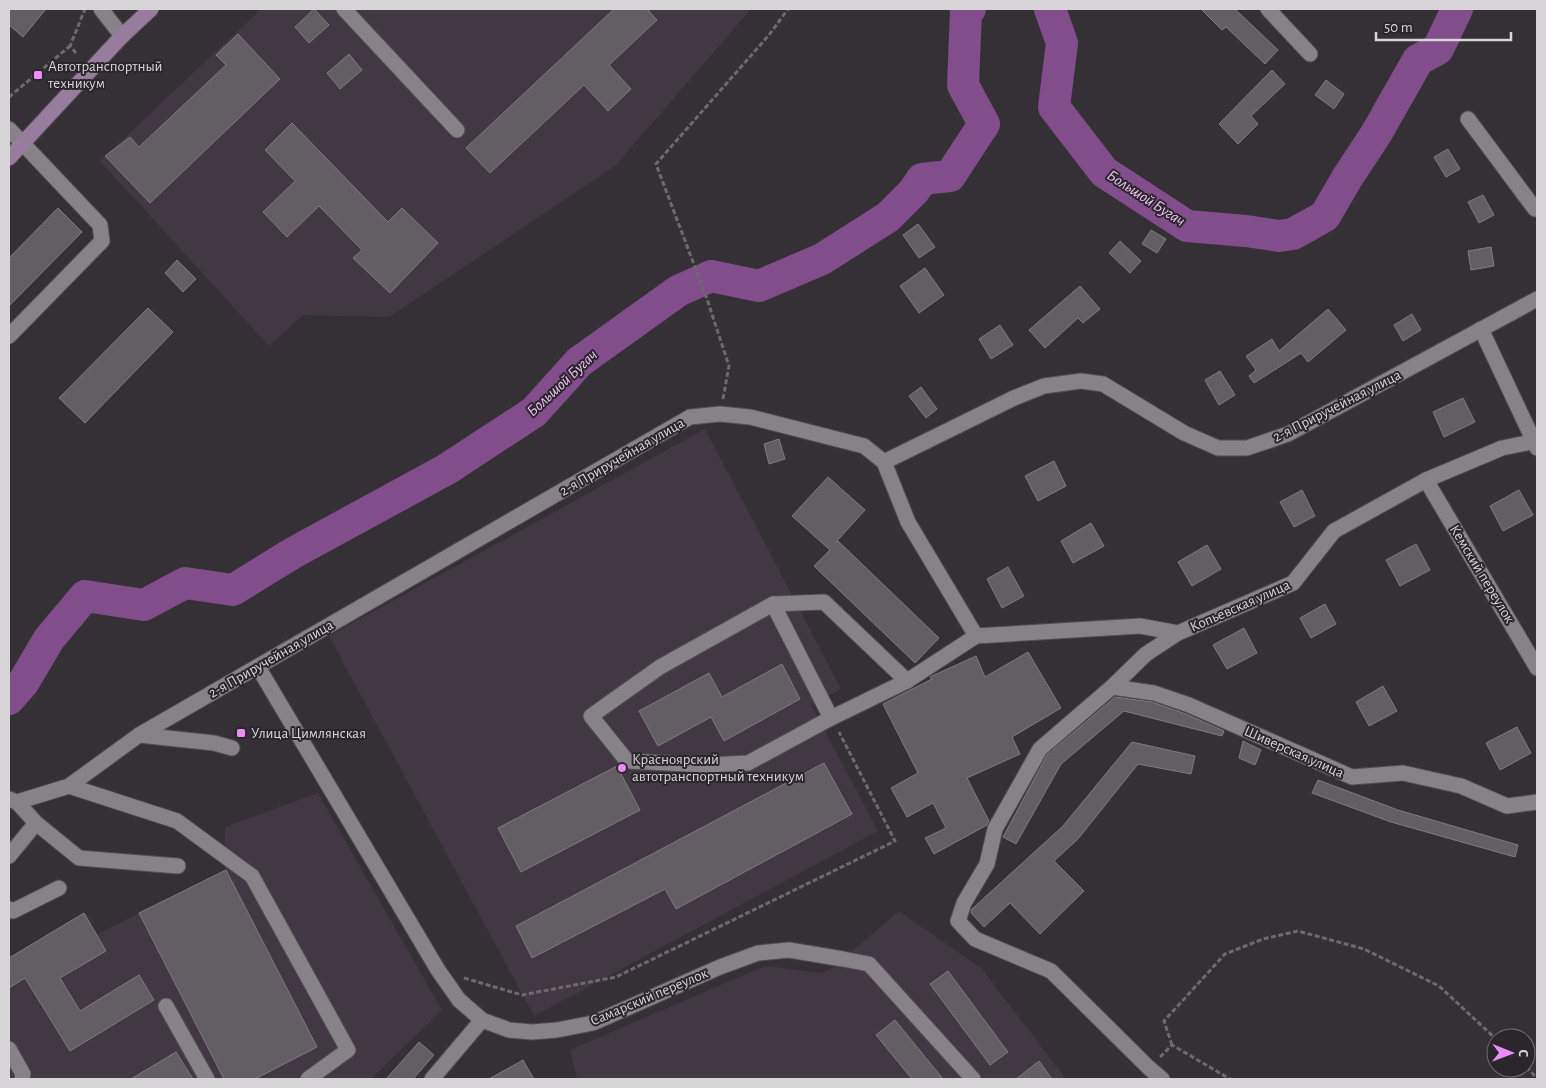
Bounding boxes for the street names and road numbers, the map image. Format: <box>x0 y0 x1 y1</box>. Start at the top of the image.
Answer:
street label: 2-я Приручейная улица <box>1271 367 1404 445</box>
street label: 2-я Приручейная улица <box>557 415 687 499</box>
street label: Кемский переулок <box>1447 522 1517 626</box>
street label: Копьевская улица <box>1188 577 1292 635</box>
street label: 2-я Приручейная улица <box>206 617 336 701</box>
street label: Шиверская улица <box>1242 723 1346 781</box>
street label: Самарский переулок <box>588 965 710 1029</box>

